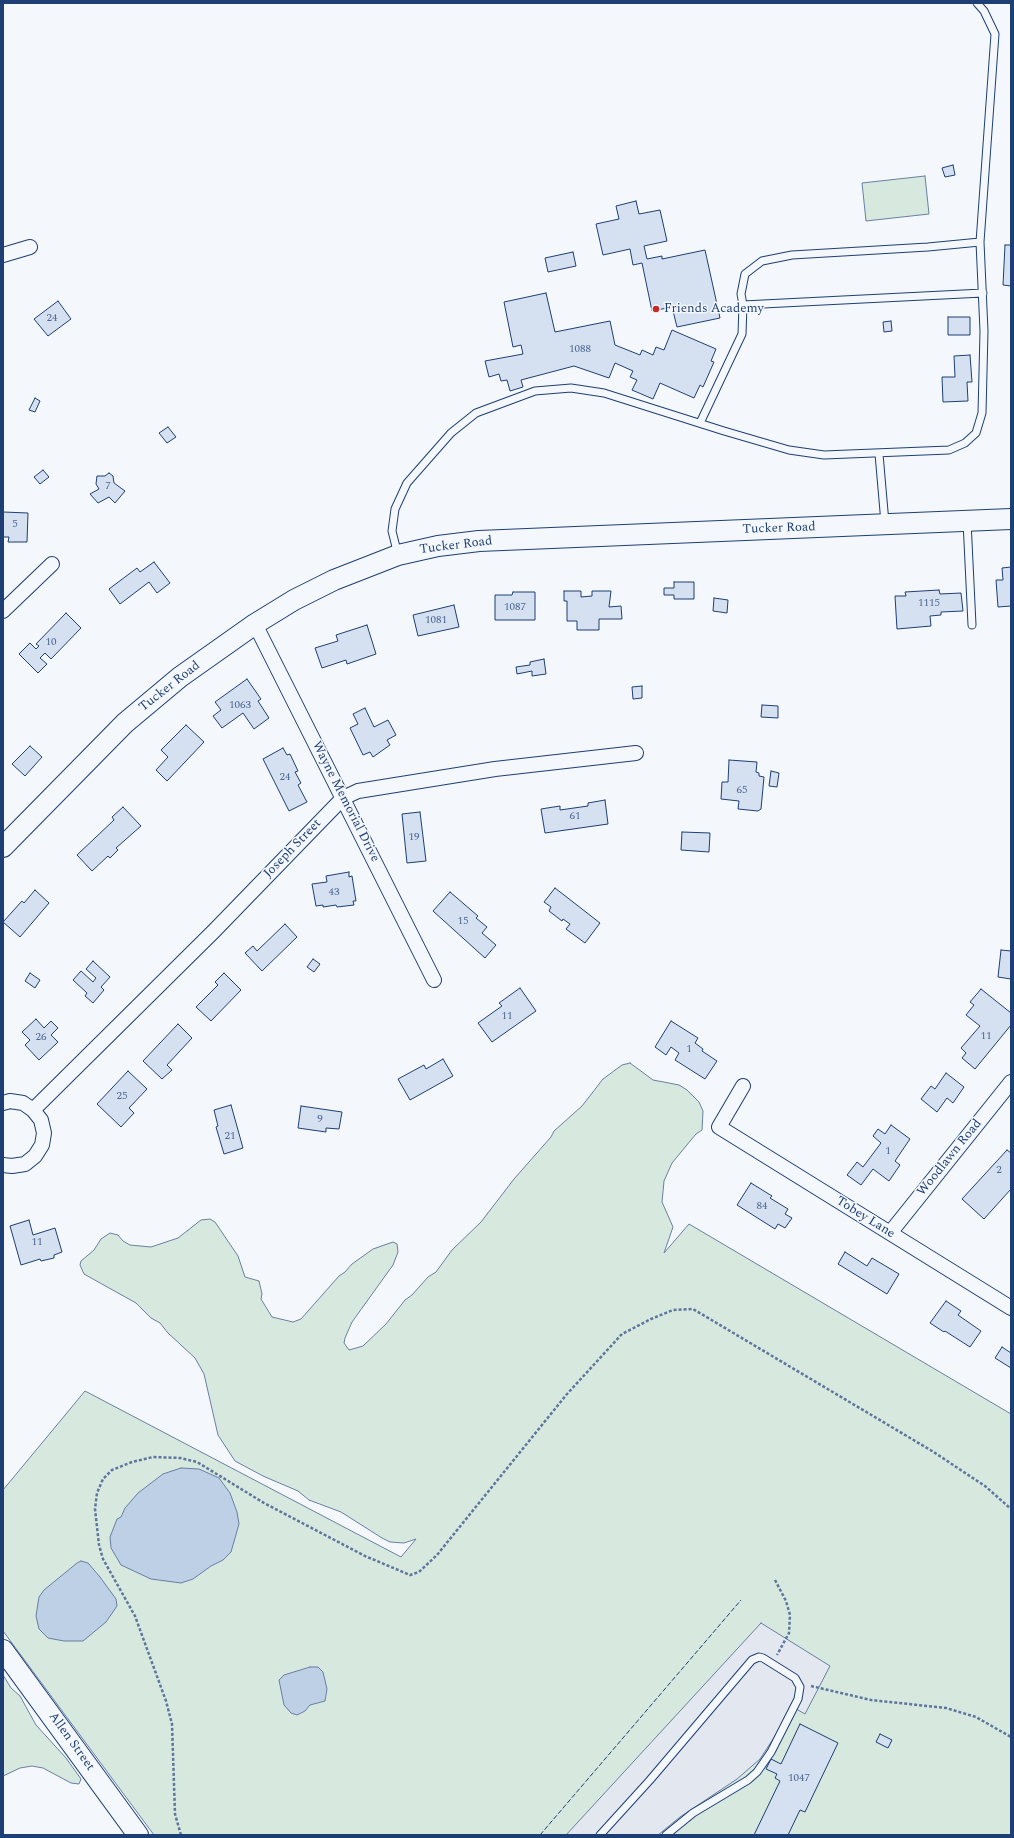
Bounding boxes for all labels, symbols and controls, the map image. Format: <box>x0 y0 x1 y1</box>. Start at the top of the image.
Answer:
place label: Friends Academy <box>664 301 764 317</box>
marker: Friends Academy <box>651 304 661 314</box>
house number: 24 <box>47 312 57 326</box>
house number: 1088 <box>569 343 591 357</box>
house number: 7 <box>105 480 111 494</box>
house number: 5 <box>12 518 18 532</box>
street label: Tucker Road <box>742 520 816 538</box>
street label: Tucker Road <box>419 534 493 558</box>
house number: 1115 <box>918 597 940 611</box>
house number: 1087 <box>504 601 526 615</box>
house number: 1081 <box>425 614 447 628</box>
house number: 10 <box>46 636 56 650</box>
street label: Tucker Road <box>136 658 204 716</box>
house number: 1063 <box>229 699 251 713</box>
street label: Wayne Memorial Drive <box>308 739 382 865</box>
house number: 24 <box>280 771 290 785</box>
house number: 65 <box>737 784 747 798</box>
house number: 61 <box>570 810 580 824</box>
street label: Joseph Street <box>261 816 325 882</box>
house number: 19 <box>409 831 419 845</box>
house number: 43 <box>329 886 339 900</box>
house number: 15 <box>458 915 468 929</box>
house number: 11 <box>502 1010 512 1024</box>
house number: 11 <box>981 1030 991 1044</box>
house number: 26 <box>36 1031 46 1045</box>
house number: 1 <box>686 1043 692 1057</box>
house number: 25 <box>117 1090 127 1104</box>
house number: 9 <box>317 1113 323 1127</box>
street label: Woodlawn Road <box>914 1117 986 1199</box>
house number: 21 <box>225 1130 235 1144</box>
house number: 1 <box>885 1145 891 1159</box>
house number: 2 <box>996 1164 1002 1178</box>
street label: Tobey Lane <box>833 1194 897 1242</box>
house number: 84 <box>757 1200 767 1214</box>
house number: 11 <box>32 1236 42 1250</box>
street label: Allen Street <box>45 1710 97 1774</box>
house number: 1047 <box>788 1772 810 1786</box>

